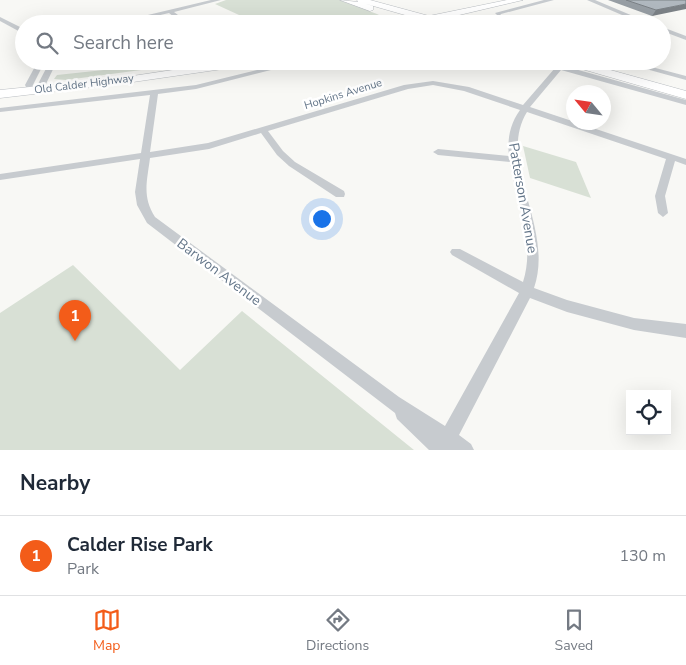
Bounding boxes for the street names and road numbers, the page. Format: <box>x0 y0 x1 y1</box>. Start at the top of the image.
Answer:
street label: Old Calder Highway <box>33 70 135 98</box>
street label: Hopkins Avenue <box>302 75 384 113</box>
street label: Patterson Avenue <box>504 141 542 255</box>
street label: Barwon Avenue <box>173 234 265 310</box>

